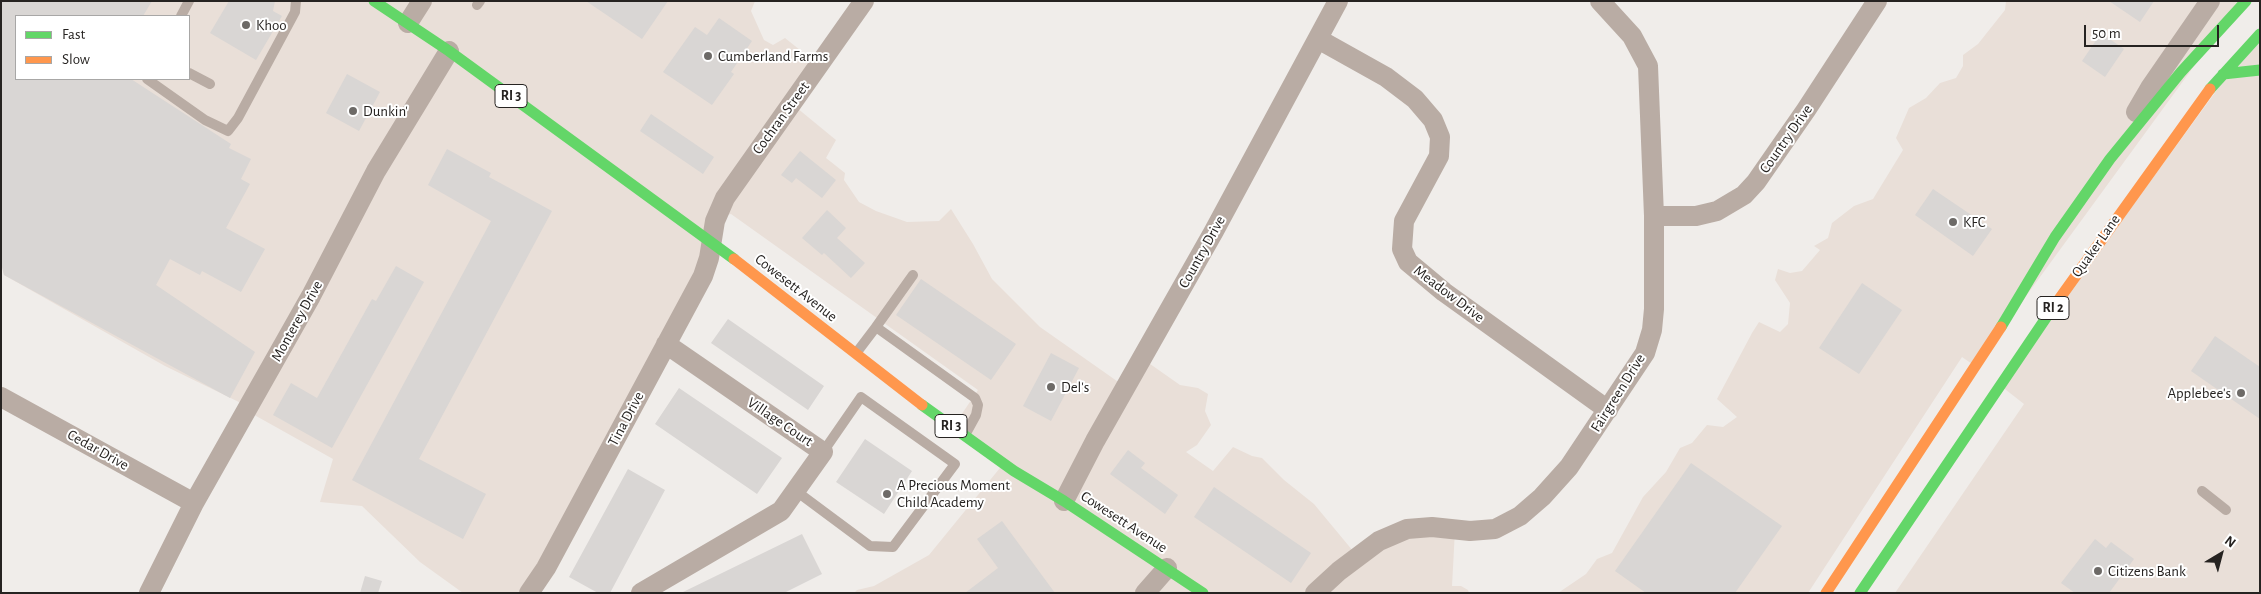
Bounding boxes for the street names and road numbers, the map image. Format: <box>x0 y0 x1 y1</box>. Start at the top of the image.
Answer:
street label: Cochran Street <box>749 78 813 158</box>
road number: RI 3 <box>495 84 527 108</box>
street label: Country Drive <box>1756 101 1816 177</box>
street label: Quaker Lane <box>2068 211 2124 281</box>
street label: Country Drive <box>1175 213 1229 291</box>
street label: Cowesett Avenue <box>751 250 841 326</box>
street label: Meadow Drive <box>1410 262 1488 326</box>
street label: Monterey Drive <box>267 277 327 365</box>
road number: RI 2 <box>2037 296 2069 320</box>
street label: Fairgreen Drive <box>1587 351 1649 435</box>
street label: Tina Drive <box>604 389 648 449</box>
street label: Village Court <box>744 394 816 450</box>
road number: RI 3 <box>935 414 967 438</box>
street label: Cedar Drive <box>64 426 132 474</box>
street label: Cowesett Avenue <box>1077 487 1171 557</box>

